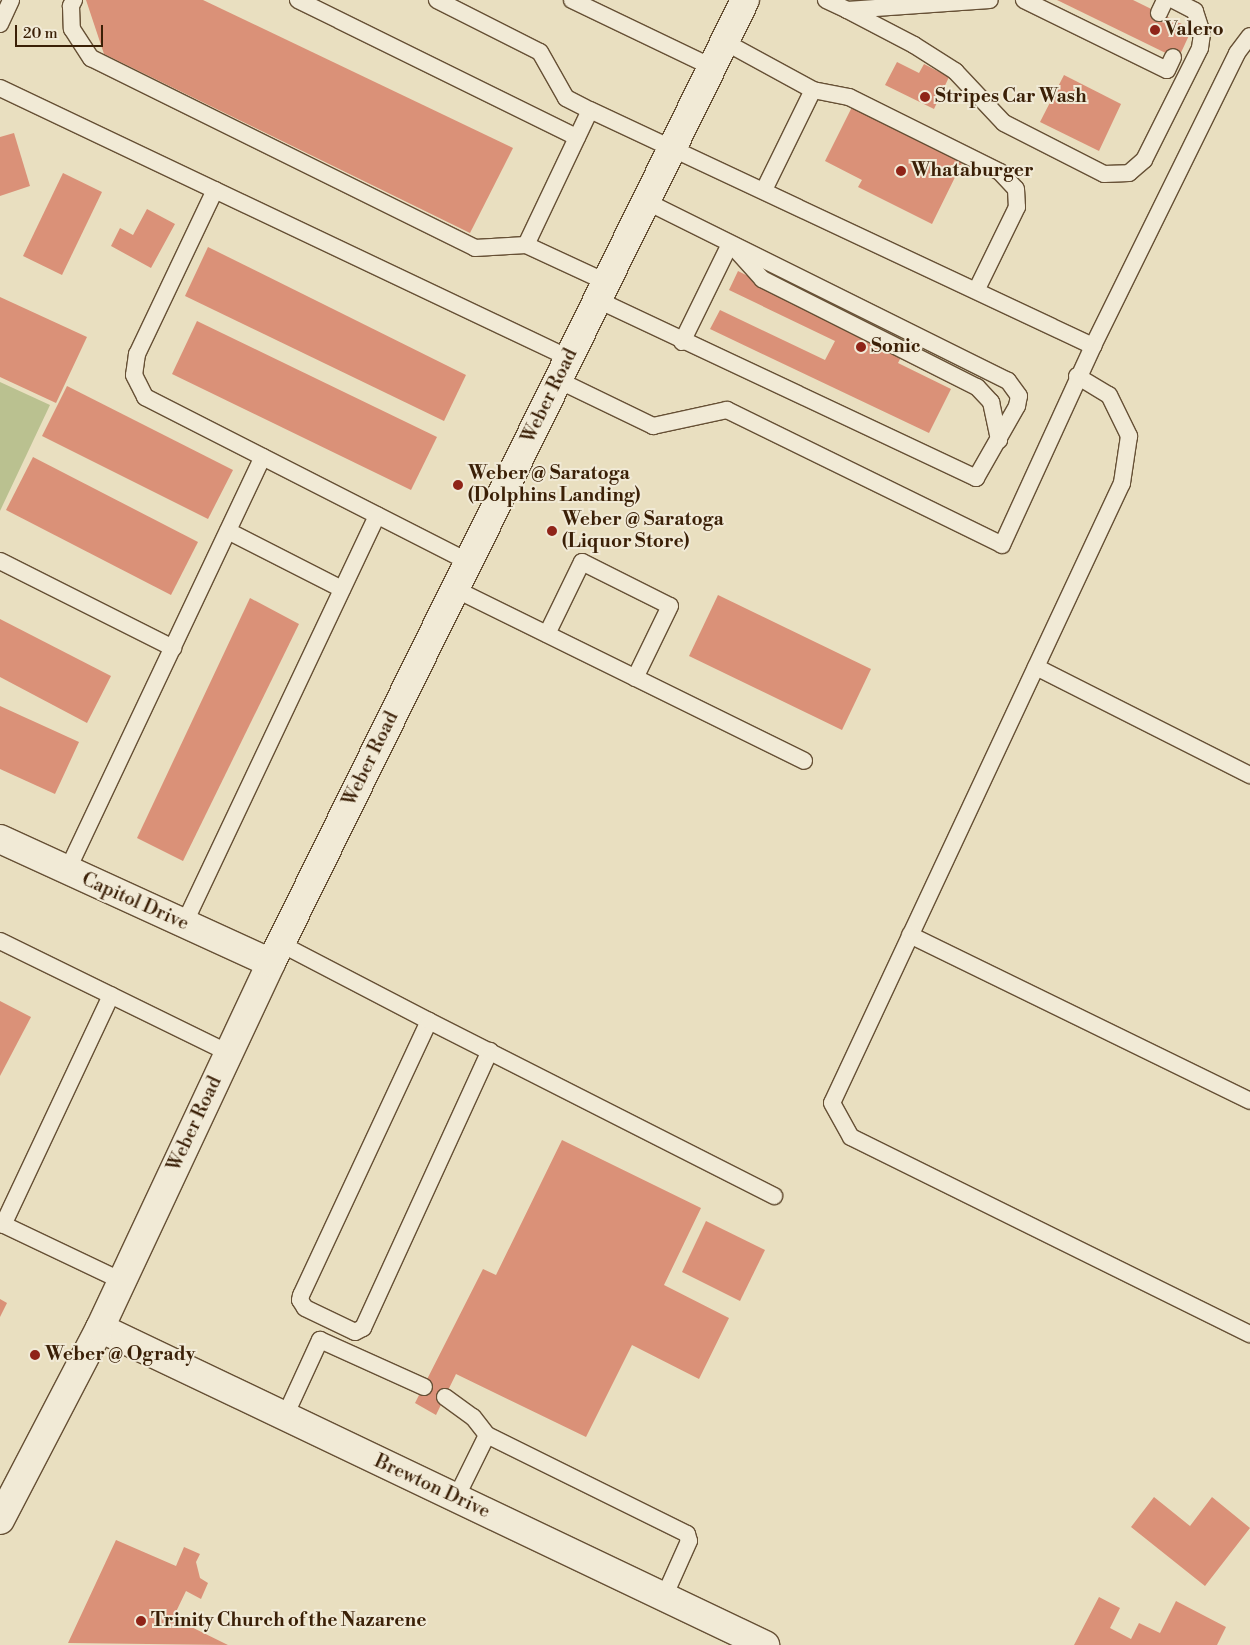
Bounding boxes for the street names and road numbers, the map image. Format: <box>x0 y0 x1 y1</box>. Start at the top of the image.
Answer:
street label: Weber Road <box>517 345 583 447</box>
street label: Weber Road <box>338 708 404 810</box>
street label: Capitol Drive <box>78 868 192 936</box>
street label: Weber Road <box>163 1073 227 1175</box>
street label: Brewton Drive <box>371 1450 493 1524</box>

